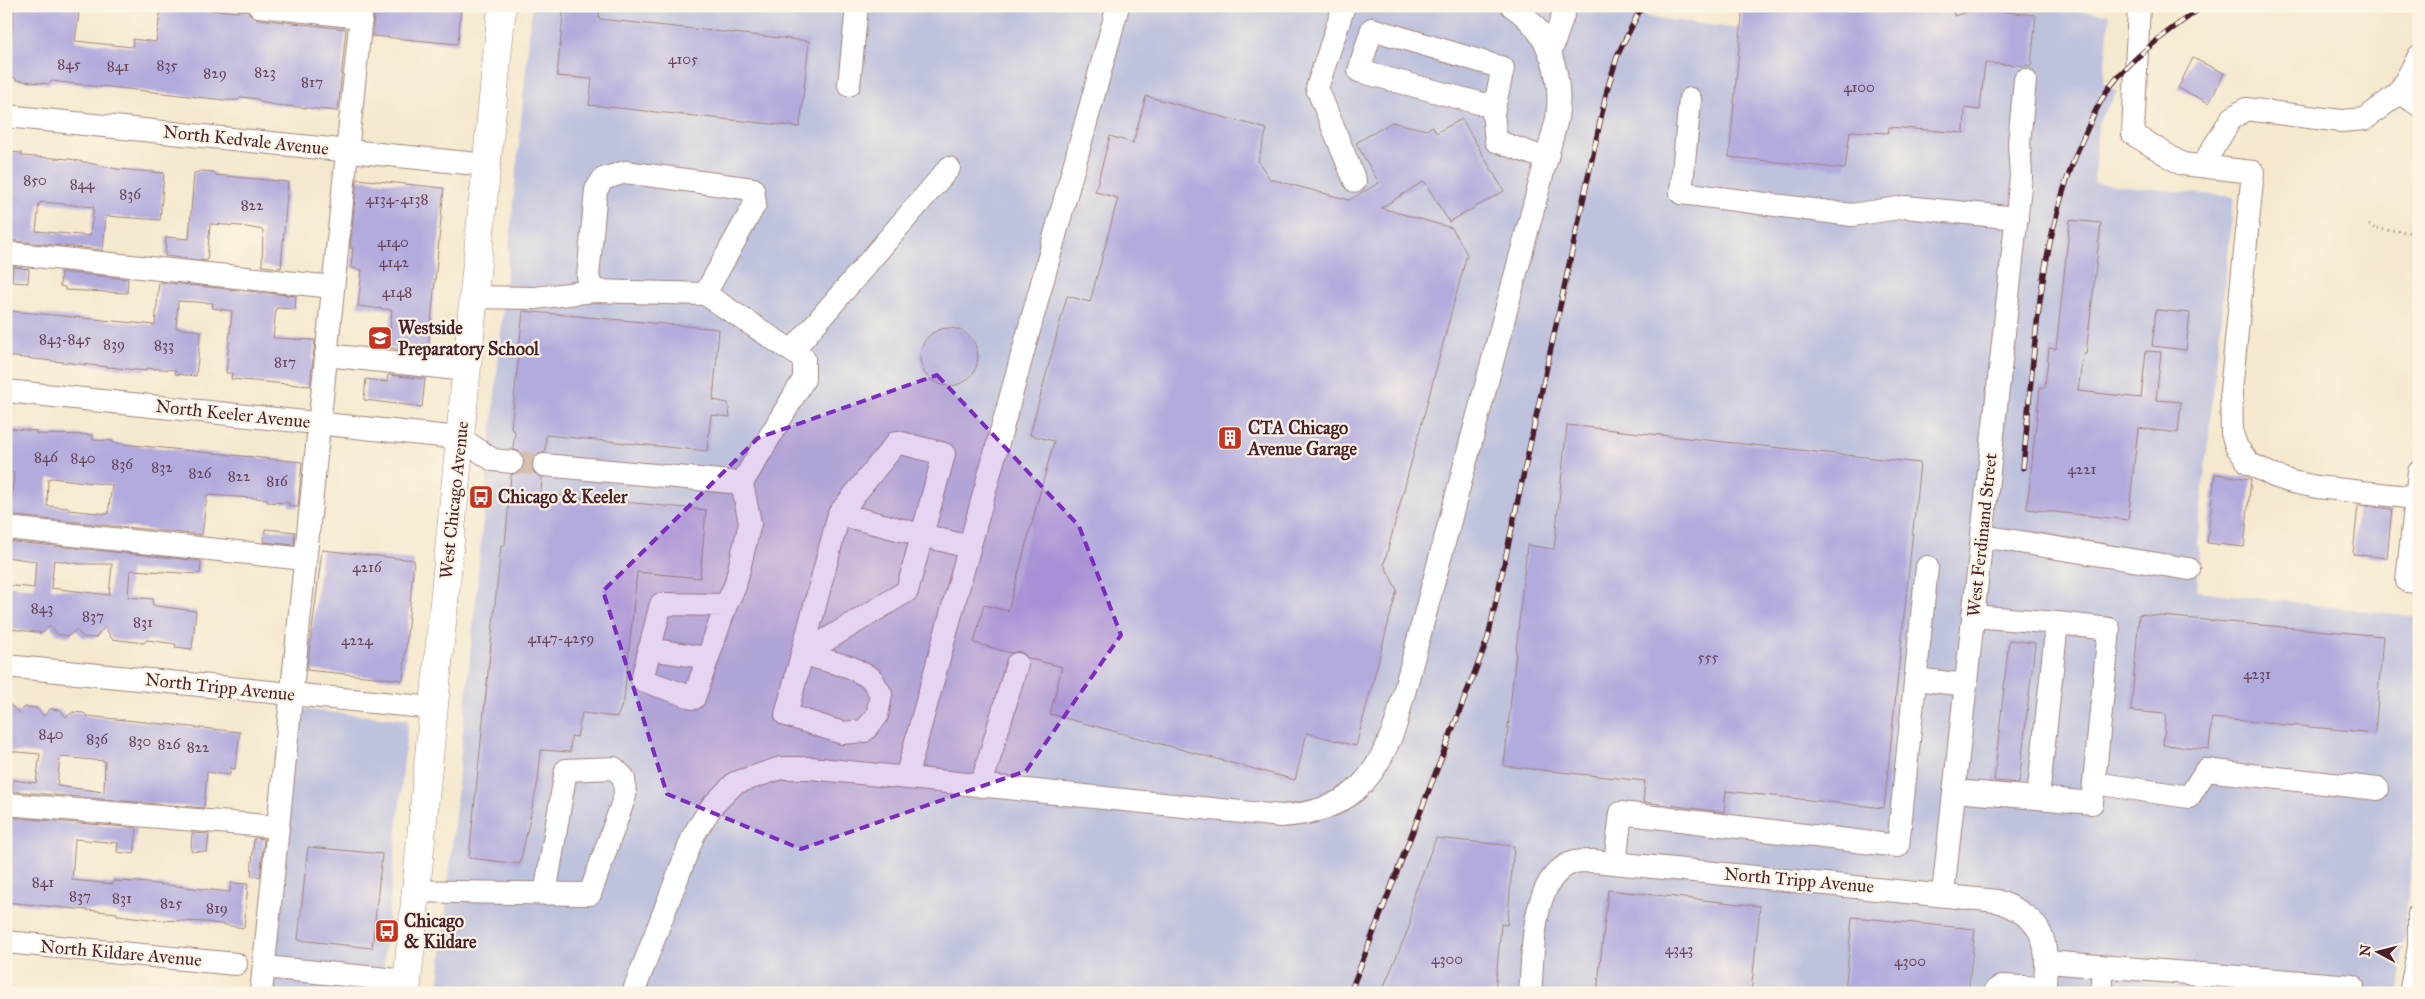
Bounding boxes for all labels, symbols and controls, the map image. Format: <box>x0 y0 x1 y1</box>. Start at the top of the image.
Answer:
house number: 4105 <box>668 50 698 68</box>
house number: 845 <box>57 55 81 73</box>
house number: 835 <box>157 56 177 74</box>
house number: 841 <box>107 57 129 75</box>
house number: 823 <box>254 63 276 81</box>
house number: 829 <box>203 64 227 82</box>
house number: 817 <box>301 73 323 91</box>
house number: 4100 <box>1843 78 1875 96</box>
street label: North Kedvale Avenue <box>162 120 330 160</box>
house number: 850 <box>23 171 47 189</box>
house number: 844 <box>70 175 95 193</box>
house number: 836 <box>119 185 142 203</box>
house number: 4134-4138 <box>365 190 429 208</box>
house number: 822 <box>241 196 264 214</box>
house number: 4140 <box>377 233 409 251</box>
house number: 4142 <box>379 253 410 271</box>
house number: 4148 <box>382 283 412 301</box>
place label: Westside Preparatory School <box>398 317 540 361</box>
school or university icon: Westside Preparatory School <box>367 325 393 351</box>
house number: 843-845 <box>39 330 91 348</box>
house number: 839 <box>103 335 125 353</box>
house number: 833 <box>154 336 174 354</box>
house number: 817 <box>274 353 296 371</box>
street label: North Keeler Avenue <box>154 395 312 433</box>
place label: CTA Chicago Avenue Garage <box>1247 417 1357 461</box>
street label: West Chicago Avenue <box>435 420 474 580</box>
building icon: CTA Chicago Avenue Garage <box>1217 425 1243 451</box>
house number: 846 <box>34 448 59 466</box>
house number: 840 <box>70 449 96 467</box>
street label: West Ferdinand Street <box>1962 451 2002 618</box>
house number: 836 <box>111 455 134 473</box>
house number: 832 <box>151 458 173 476</box>
house number: 4221 <box>2067 460 2097 478</box>
house number: 826 <box>188 464 213 482</box>
house number: 822 <box>228 467 251 485</box>
house number: 816 <box>266 472 289 490</box>
bus stop icon: Chicago & Keeler <box>468 484 494 510</box>
place label: Chicago & Keeler <box>498 486 629 509</box>
house number: 4216 <box>352 558 383 576</box>
house number: 843 <box>31 599 53 617</box>
house number: 837 <box>82 607 104 625</box>
house number: 831 <box>133 613 153 631</box>
house number: 4147-4259 <box>528 629 594 647</box>
house number: 4224 <box>341 631 373 649</box>
house number: 555 <box>1698 648 1718 666</box>
house number: 4231 <box>2243 665 2271 683</box>
street label: North Tripp Avenue <box>144 668 296 706</box>
house number: 840 <box>38 725 64 743</box>
house number: 836 <box>86 730 109 748</box>
house number: 830 <box>129 732 151 750</box>
house number: 826 <box>157 735 182 753</box>
house number: 822 <box>187 738 210 756</box>
street label: North Tripp Avenue <box>1723 862 1875 898</box>
house number: 841 <box>32 873 54 891</box>
house number: 837 <box>69 887 91 905</box>
house number: 831 <box>112 889 132 907</box>
house number: 825 <box>160 894 182 912</box>
house number: 819 <box>206 899 228 917</box>
place label: Chicago & Kildare <box>404 910 477 953</box>
bus stop icon: Chicago & Kildare <box>374 918 400 944</box>
north arrow <box>2352 926 2402 976</box>
street label: North Kildare Avenue <box>39 935 203 971</box>
house number: 4343 <box>1665 940 1693 958</box>
text: N <box>2356 943 2375 957</box>
house number: 4300 <box>1431 950 1463 968</box>
house number: 4300 <box>1894 952 1926 970</box>

